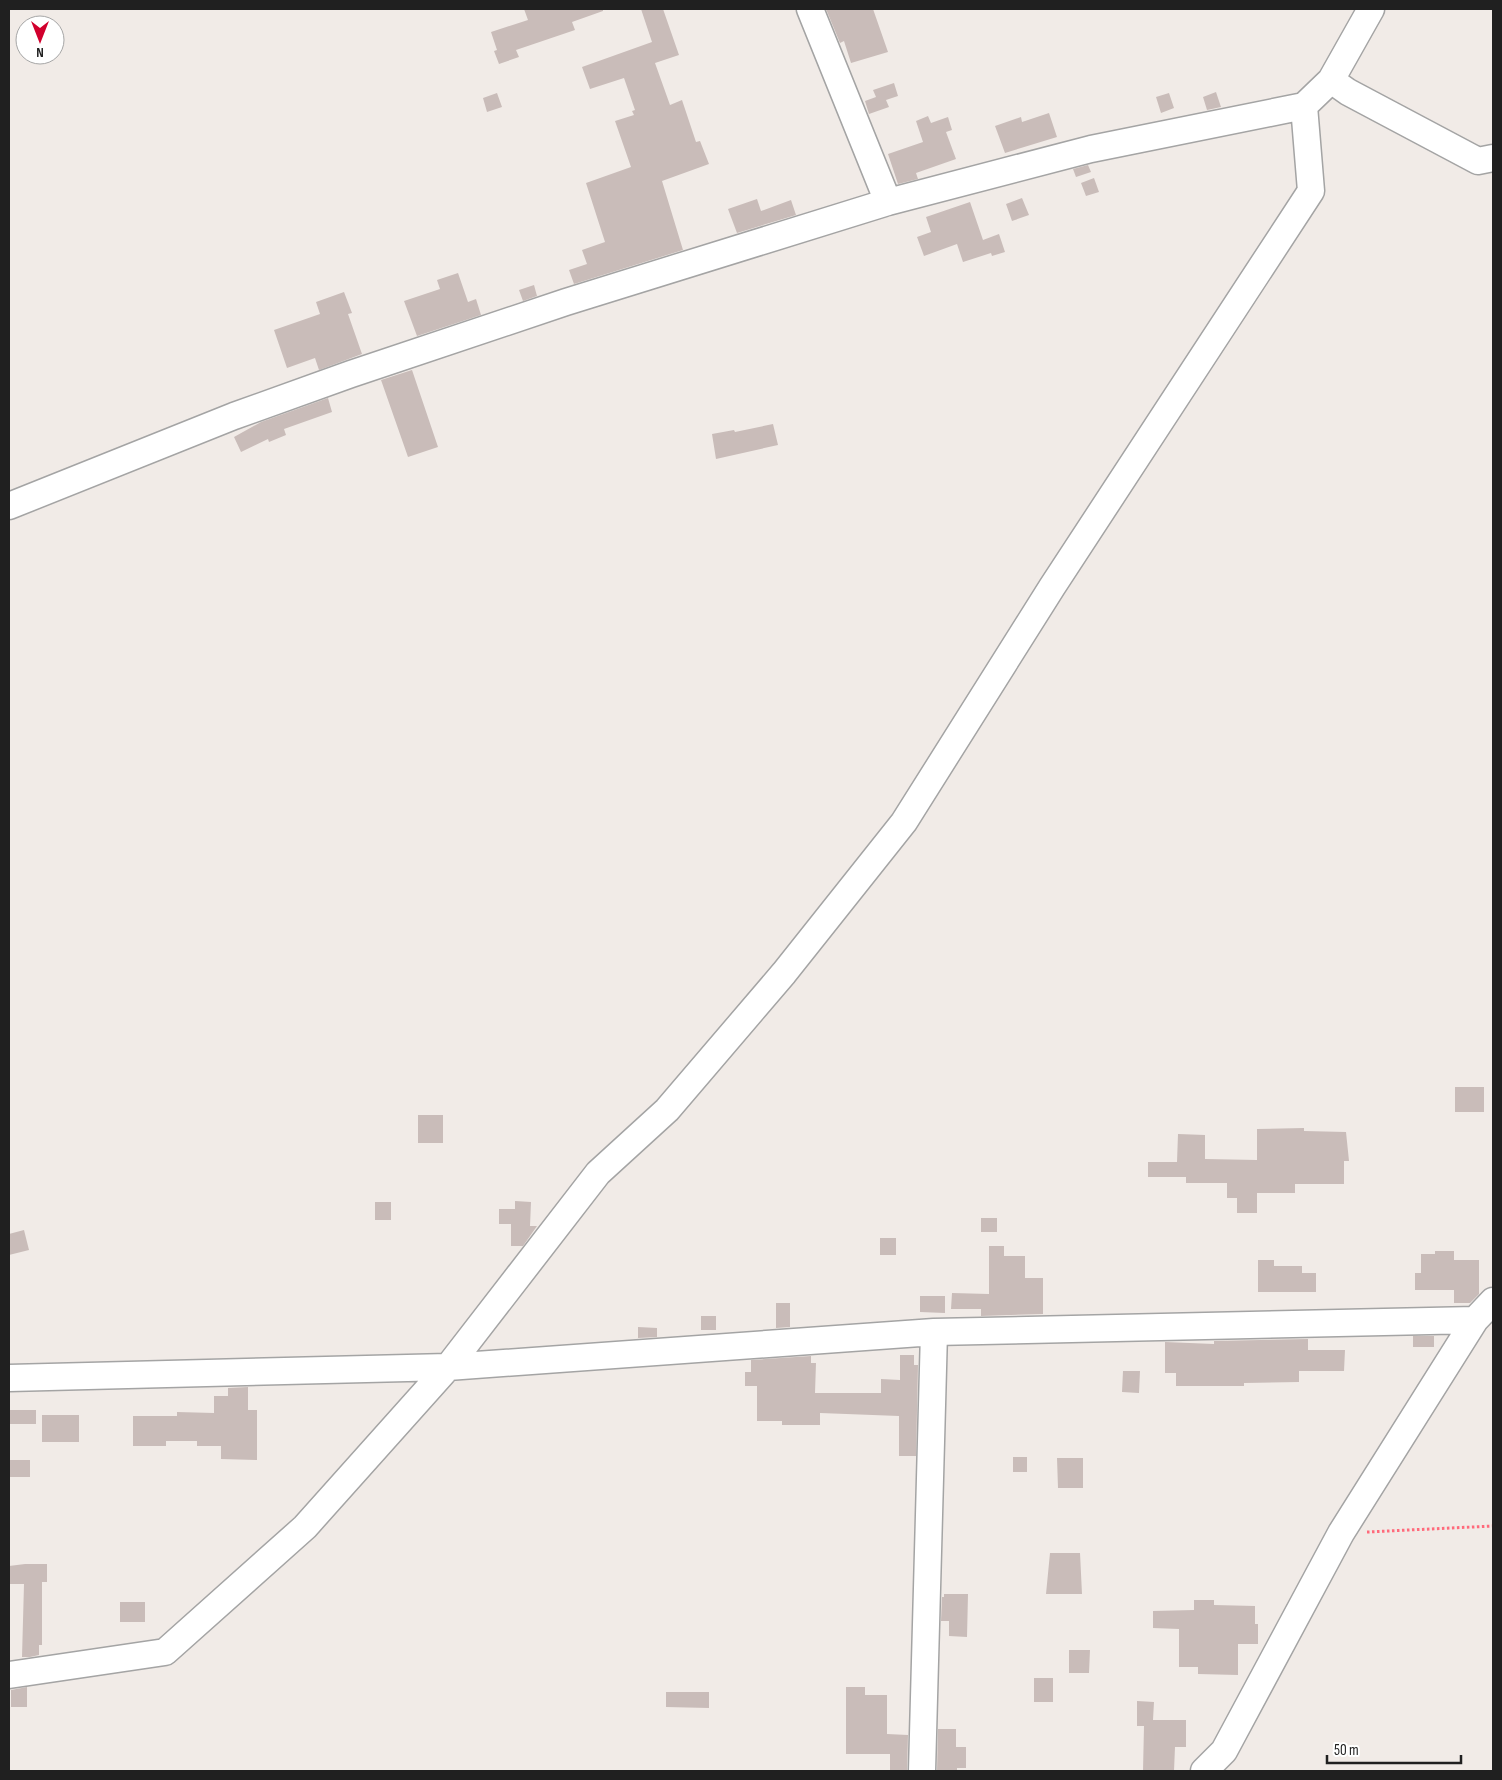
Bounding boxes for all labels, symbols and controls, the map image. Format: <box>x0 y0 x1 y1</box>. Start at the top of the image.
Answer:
north arrow <box>15 15 65 65</box>
text: N <box>36 44 44 61</box>
scale bar <box>1327 1732 1461 1764</box>
text: 50 m <box>1334 1741 1359 1760</box>

